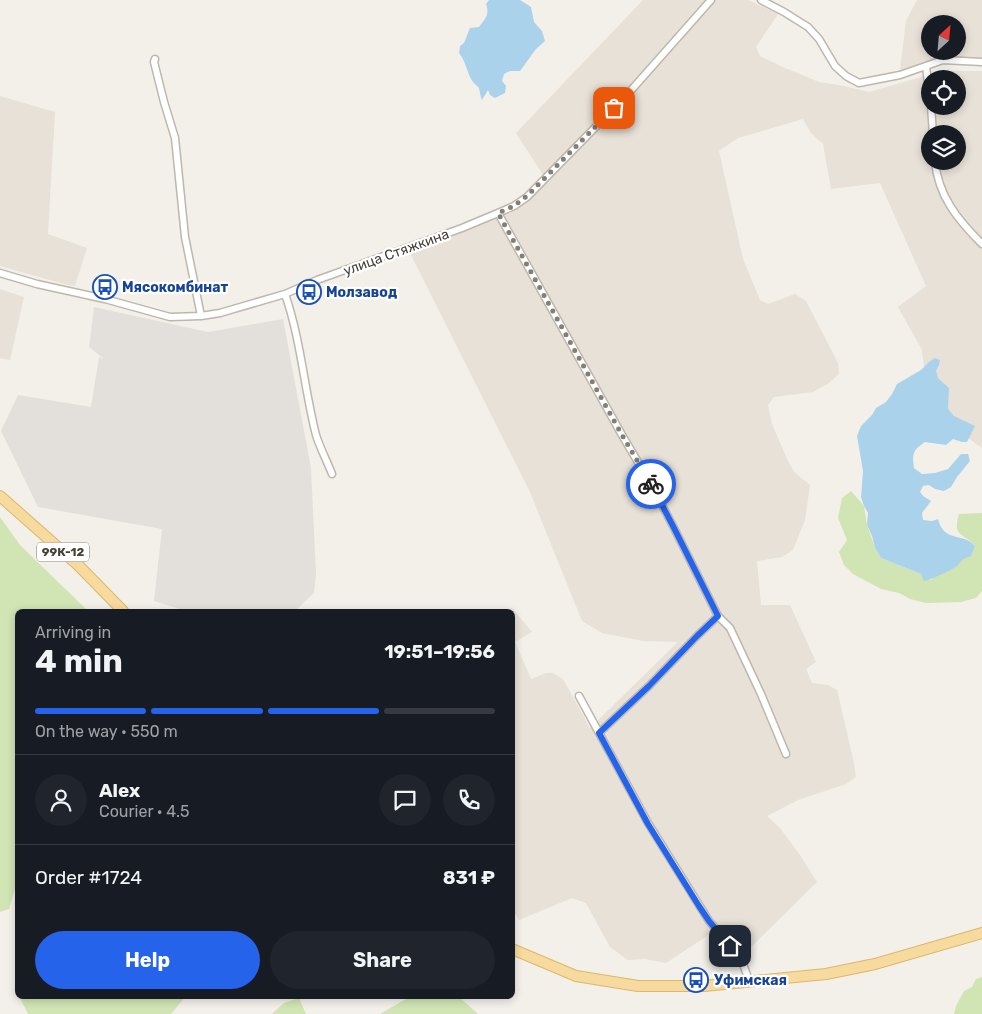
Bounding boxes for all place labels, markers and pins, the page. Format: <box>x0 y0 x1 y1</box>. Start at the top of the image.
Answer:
pin <box>593 87 635 129</box>
bus stop icon: Мясокомбинат <box>92 274 118 300</box>
place label: Мясокомбинат <box>122 279 228 296</box>
bus stop icon: Молзавод <box>296 279 322 305</box>
place label: Молзавод <box>326 284 397 301</box>
pin <box>709 925 751 967</box>
bus stop icon: Уфимская <box>683 967 709 993</box>
place label: Уфимская <box>714 972 787 989</box>

